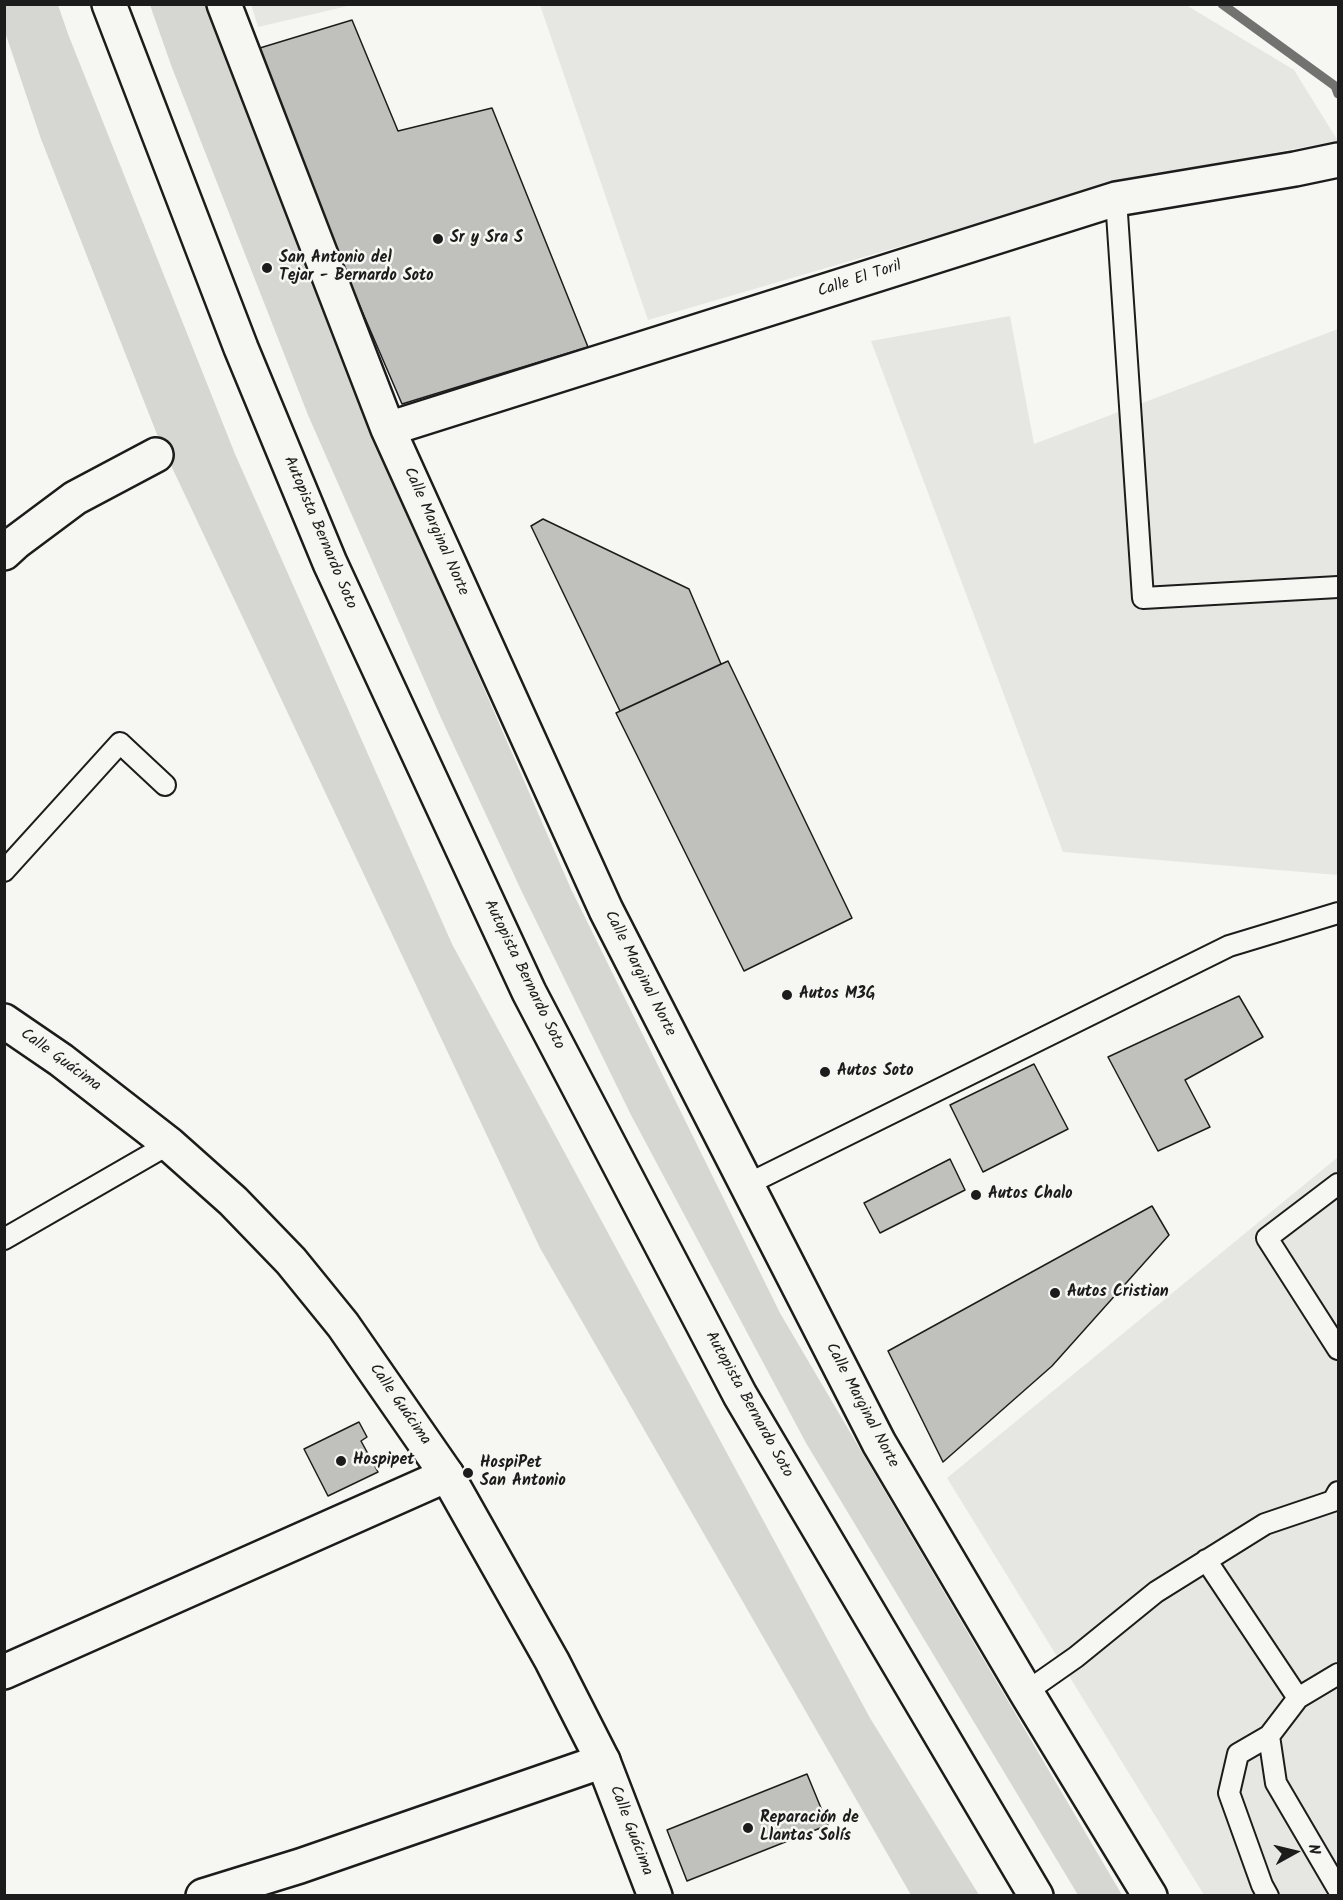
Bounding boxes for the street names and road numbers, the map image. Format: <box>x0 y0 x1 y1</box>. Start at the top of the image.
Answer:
street label: Calle El Toril <box>816 257 904 303</box>
street label: Autopista Bernardo Soto <box>278 454 360 612</box>
street label: Calle Marginal Norte <box>398 465 472 599</box>
street label: Autopista Bernardo Soto <box>478 897 568 1053</box>
street label: Calle Marginal Norte <box>599 908 679 1040</box>
street label: Calle Guácima <box>16 1025 104 1097</box>
street label: Autopista Bernardo Soto <box>700 1329 796 1481</box>
street label: Calle Marginal Norte <box>820 1340 902 1472</box>
street label: Calle Guácima <box>364 1361 434 1449</box>
street label: Calle Guácima <box>604 1783 656 1879</box>

